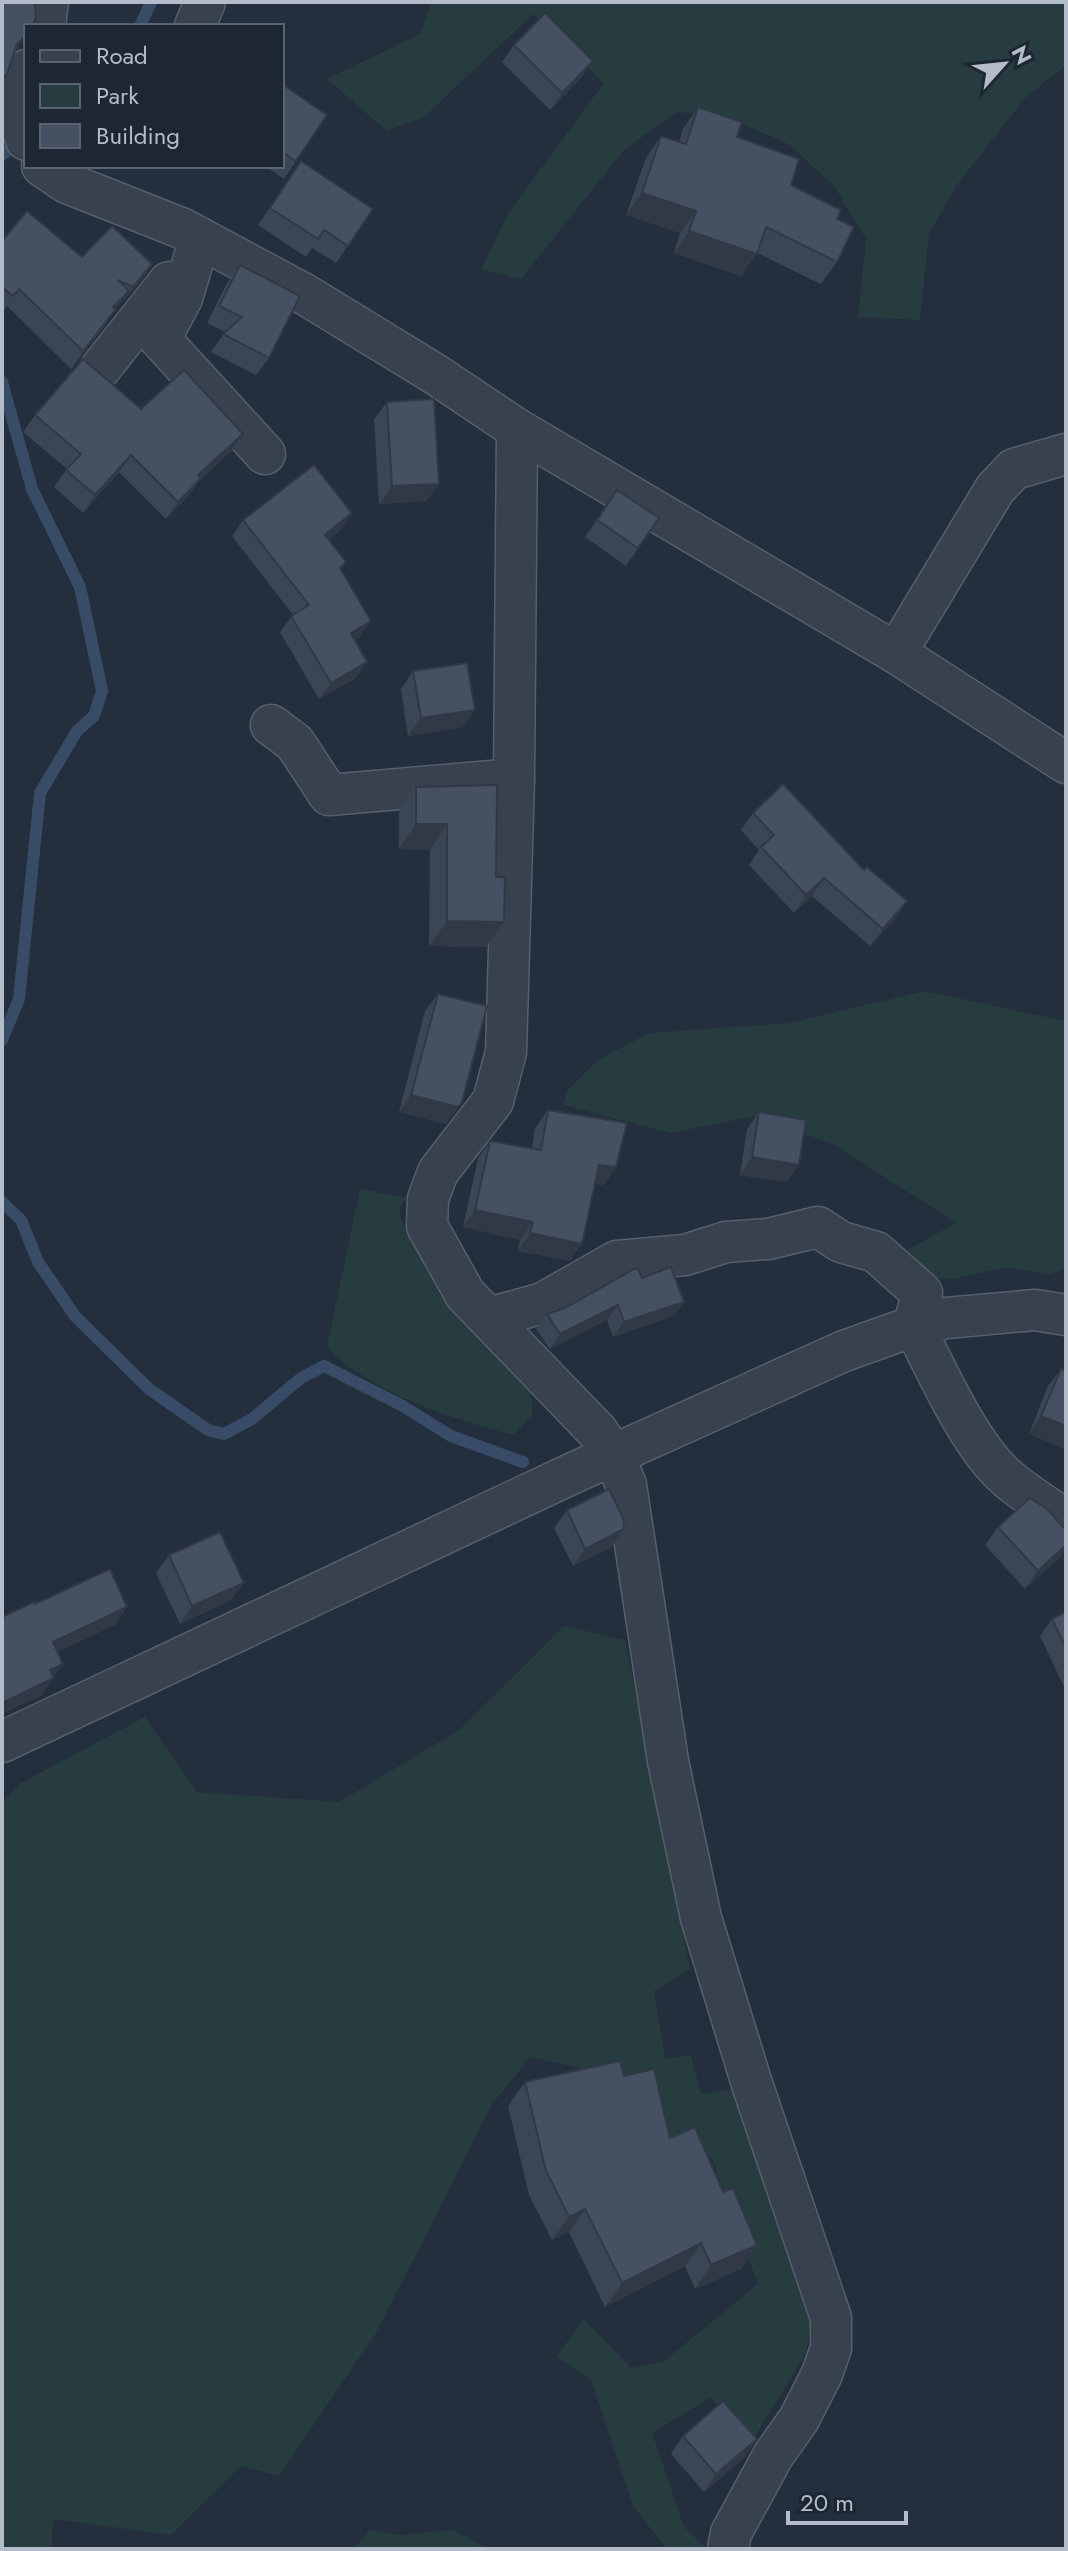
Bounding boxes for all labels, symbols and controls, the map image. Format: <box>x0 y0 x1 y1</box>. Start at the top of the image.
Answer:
legend <box>24 24 284 168</box>
north arrow <box>964 24 1044 104</box>
text: Road <box>96 38 148 73</box>
text: N <box>1004 40 1040 70</box>
text: Park <box>96 78 139 113</box>
text: Building <box>96 118 180 153</box>
scale bar <box>788 2475 906 2525</box>
text: 20 m <box>800 2485 854 2520</box>

